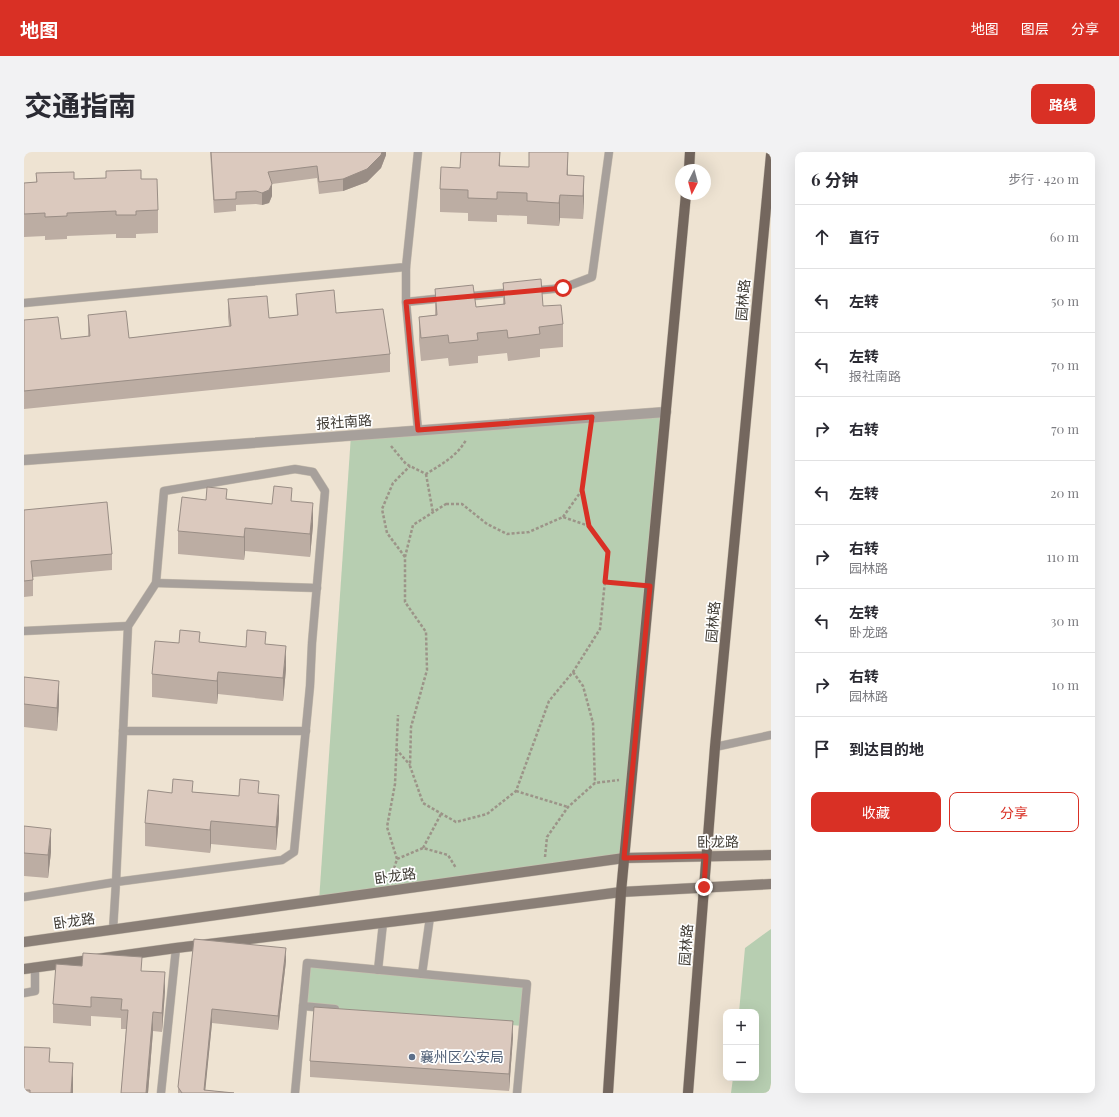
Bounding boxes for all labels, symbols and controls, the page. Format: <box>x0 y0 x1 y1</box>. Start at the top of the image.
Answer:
text: 地图 <box>20 16 58 42</box>
text: 地图 <box>971 19 999 38</box>
text: 图层 <box>1021 19 1049 38</box>
text: 分享 <box>1071 19 1099 38</box>
button: 路线 <box>1031 84 1095 124</box>
text: 交通指南 <box>24 86 136 123</box>
north arrow <box>675 164 711 200</box>
text: 6 分钟 <box>811 168 859 190</box>
text: 步行 · 420 m <box>1008 170 1079 187</box>
icon: ahead <box>811 226 833 248</box>
text: 直行 <box>849 227 879 247</box>
text: 60 m <box>1050 228 1079 245</box>
street label: 园林路 <box>731 278 754 322</box>
route start <box>554 279 572 297</box>
icon: left <box>811 290 833 312</box>
text: 左转 <box>849 291 879 311</box>
text: 50 m <box>1051 292 1079 309</box>
text: 左转 <box>849 346 879 366</box>
icon: left <box>811 354 833 376</box>
text: 70 m <box>1051 356 1079 373</box>
text: 报社南路 <box>849 367 901 384</box>
street label: 报社南路 <box>315 410 373 433</box>
icon: right <box>811 418 833 440</box>
text: 右转 <box>849 419 879 439</box>
text: 70 m <box>1051 420 1079 437</box>
icon: left <box>811 482 833 504</box>
text: 左转 <box>849 483 879 503</box>
text: 20 m <box>1050 484 1079 501</box>
text: 右转 <box>849 538 879 558</box>
icon: right <box>811 546 833 568</box>
text: 110 m <box>1047 548 1079 565</box>
text: 园林路 <box>849 559 888 576</box>
street label: 园林路 <box>701 600 724 644</box>
text: 左转 <box>849 602 879 622</box>
icon: left <box>811 610 833 632</box>
text: 30 m <box>1051 612 1079 629</box>
text: 卧龙路 <box>849 623 888 640</box>
text: 右转 <box>849 666 879 686</box>
icon: right <box>811 674 833 696</box>
text: 10 m <box>1052 676 1079 693</box>
text: 园林路 <box>849 687 888 704</box>
icon: arrive <box>811 738 833 760</box>
text: 到达目的地 <box>849 739 924 759</box>
button: 收藏 <box>811 792 941 832</box>
button: 分享 <box>949 792 1079 832</box>
street label: 卧龙路 <box>697 832 739 851</box>
street label: 卧龙路 <box>373 863 417 888</box>
route end <box>695 878 713 896</box>
street label: 卧龙路 <box>52 908 96 933</box>
street label: 园林路 <box>675 923 696 967</box>
map controls <box>723 1009 759 1081</box>
button: + <box>723 1009 759 1045</box>
button: − <box>723 1045 759 1081</box>
place label: 襄州区公安局 <box>420 1047 504 1066</box>
marker: 襄州区公安局 <box>407 1052 417 1062</box>

